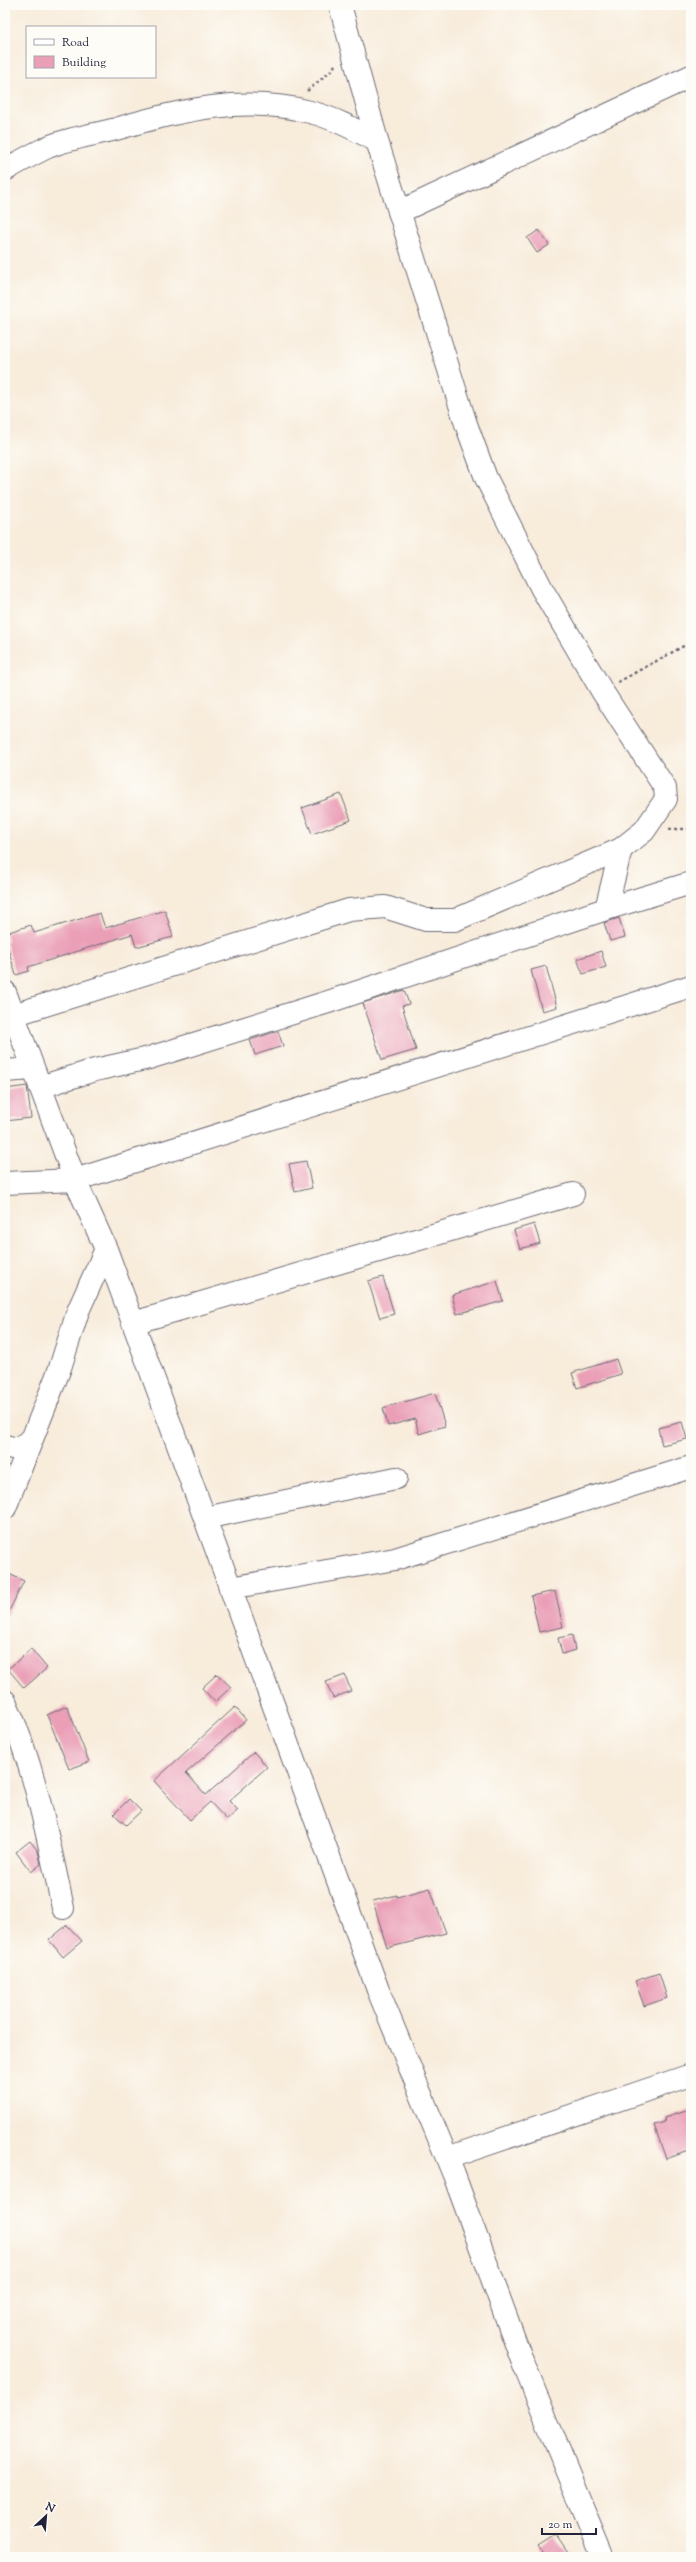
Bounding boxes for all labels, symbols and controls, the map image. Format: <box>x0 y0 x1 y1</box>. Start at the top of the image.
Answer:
legend <box>26 26 156 78</box>
text: Road <box>62 34 89 52</box>
text: Building <box>62 54 106 72</box>
north arrow <box>26 2496 66 2536</box>
text: N <box>42 2498 58 2517</box>
scale bar <box>542 2510 596 2536</box>
text: 20 m <box>548 2516 573 2534</box>

